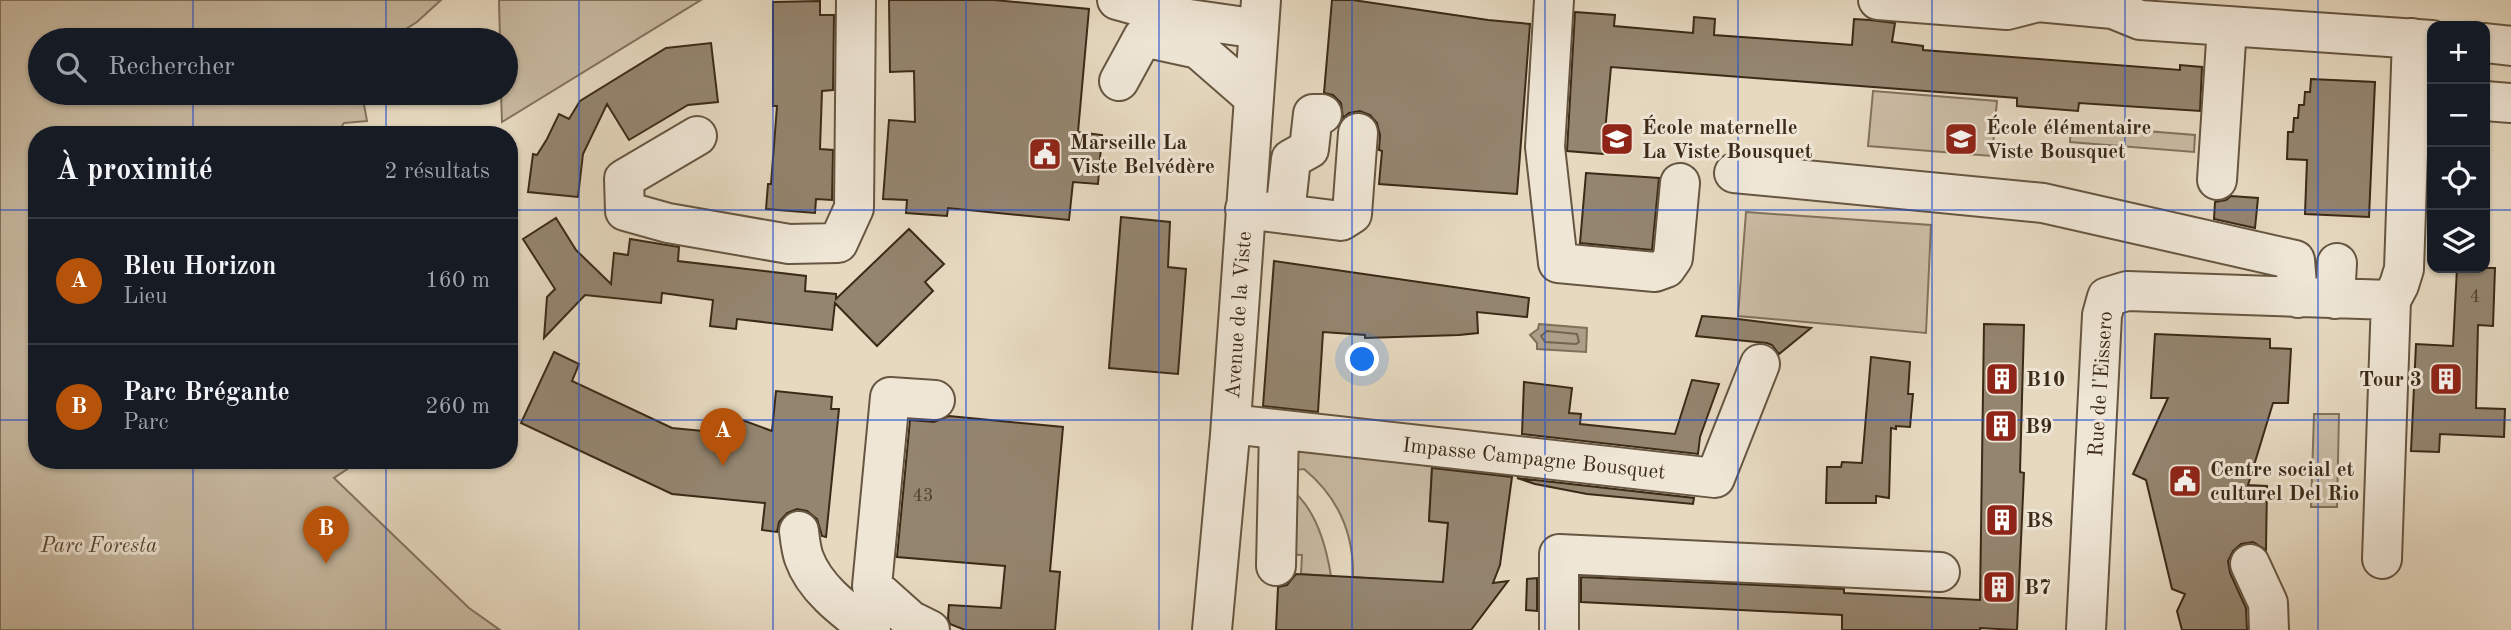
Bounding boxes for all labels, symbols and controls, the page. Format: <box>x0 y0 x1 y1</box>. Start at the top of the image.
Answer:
map controls <box>2427 21 2490 273</box>
button: + <box>2427 21 2490 84</box>
search box <box>28 28 518 105</box>
icon: search <box>52 48 90 86</box>
text: Rechercher <box>108 54 235 80</box>
button: − <box>2427 84 2490 147</box>
place label: École maternelle La Viste Bousquet <box>1642 114 1813 163</box>
place label: École élémentaire Viste Bousquet <box>1986 114 2151 163</box>
school or university icon: École maternelle La Viste Bousquet <box>1598 120 1636 158</box>
school or university icon: École élémentaire Viste Bousquet <box>1942 120 1980 158</box>
place label: Marseille La Viste Belvédère <box>1070 133 1215 178</box>
public building icon: Marseille La Viste Belvédère <box>1026 135 1064 173</box>
button: locate <box>2427 147 2490 210</box>
text: À proximité <box>56 156 213 186</box>
text: 2 résultats <box>384 160 490 183</box>
button: layers <box>2427 210 2490 273</box>
street label: Avenue de la Viste <box>1223 231 1256 400</box>
text: Bleu Horizon <box>123 254 276 280</box>
text: A <box>70 269 88 292</box>
text: 160 m <box>425 269 490 292</box>
text: Lieu <box>123 285 167 308</box>
house number: 4 <box>2470 288 2480 306</box>
street label: Rue de l'Eissero <box>2086 311 2117 458</box>
your location <box>1345 342 1379 376</box>
building icon: B10 <box>1983 360 2021 398</box>
building icon: Tour 3 <box>2427 360 2465 398</box>
place label: B10 <box>2026 370 2065 391</box>
place label: Tour 3 <box>2359 370 2422 391</box>
text: Parc Brégante <box>123 380 290 406</box>
text: B <box>71 395 87 418</box>
text: 260 m <box>425 395 490 418</box>
building icon: B9 <box>1982 407 2020 445</box>
pin: A <box>700 408 746 466</box>
text: Parc <box>123 411 168 434</box>
place label: B9 <box>2025 417 2052 438</box>
street label: Impasse Campagne Bousquet <box>1401 435 1666 484</box>
place label: Centre social et culturel Del Rio <box>2210 460 2359 505</box>
public building icon: Centre social et culturel Del Rio <box>2166 462 2204 500</box>
house number: 43 <box>913 487 933 505</box>
building icon: B8 <box>1983 501 2021 539</box>
pin: B <box>303 506 349 564</box>
place label: B8 <box>2026 511 2053 532</box>
park label: Parc Foresta <box>40 536 157 557</box>
building icon: B7 <box>1980 568 2018 606</box>
place label: B7 <box>2024 578 2051 599</box>

